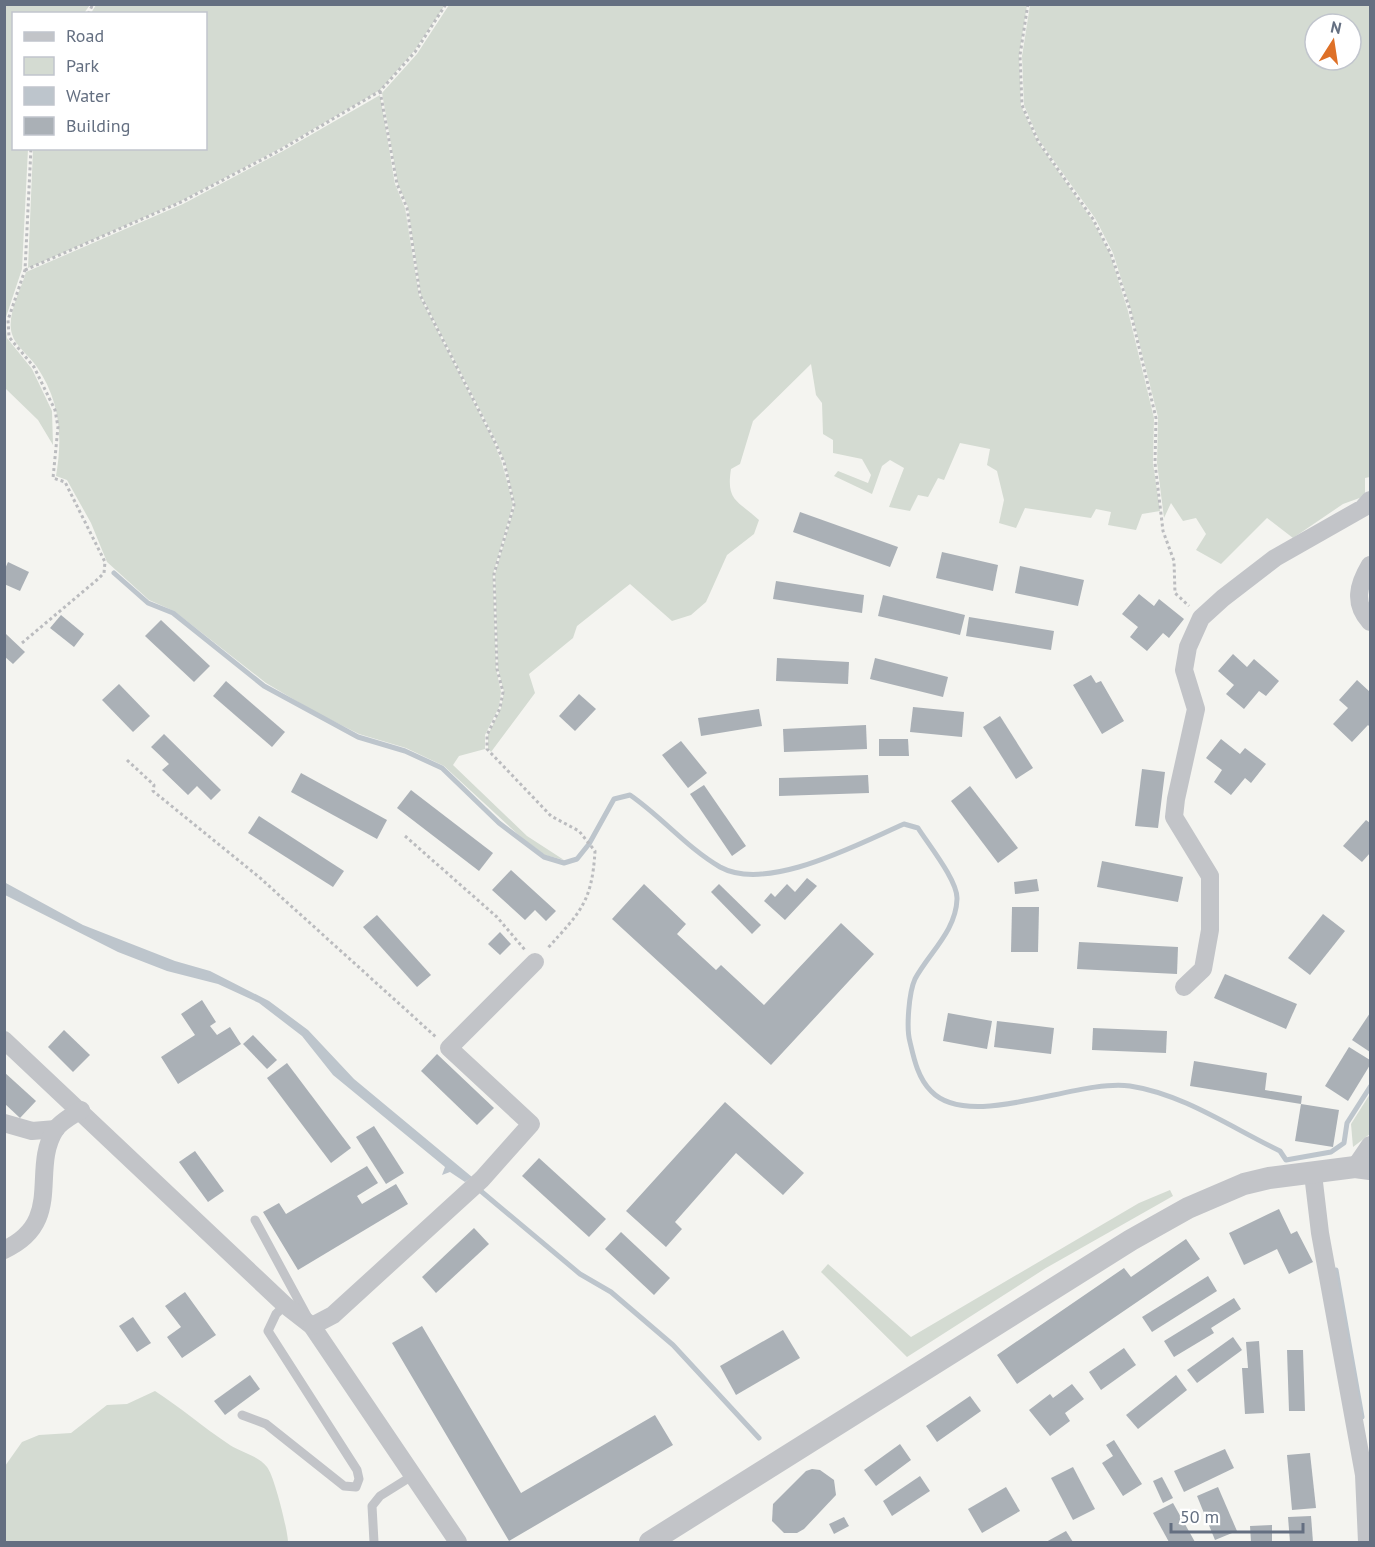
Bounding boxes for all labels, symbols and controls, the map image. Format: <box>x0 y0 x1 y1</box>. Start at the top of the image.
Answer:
legend <box>12 12 207 150</box>
north arrow <box>1303 12 1363 72</box>
text: N <box>1329 16 1343 38</box>
text: Road <box>66 24 104 47</box>
text: Park <box>66 54 99 77</box>
text: Water <box>66 84 110 107</box>
text: Building <box>66 114 130 137</box>
scale bar <box>1171 1496 1303 1534</box>
text: 50 m <box>1180 1505 1219 1528</box>

